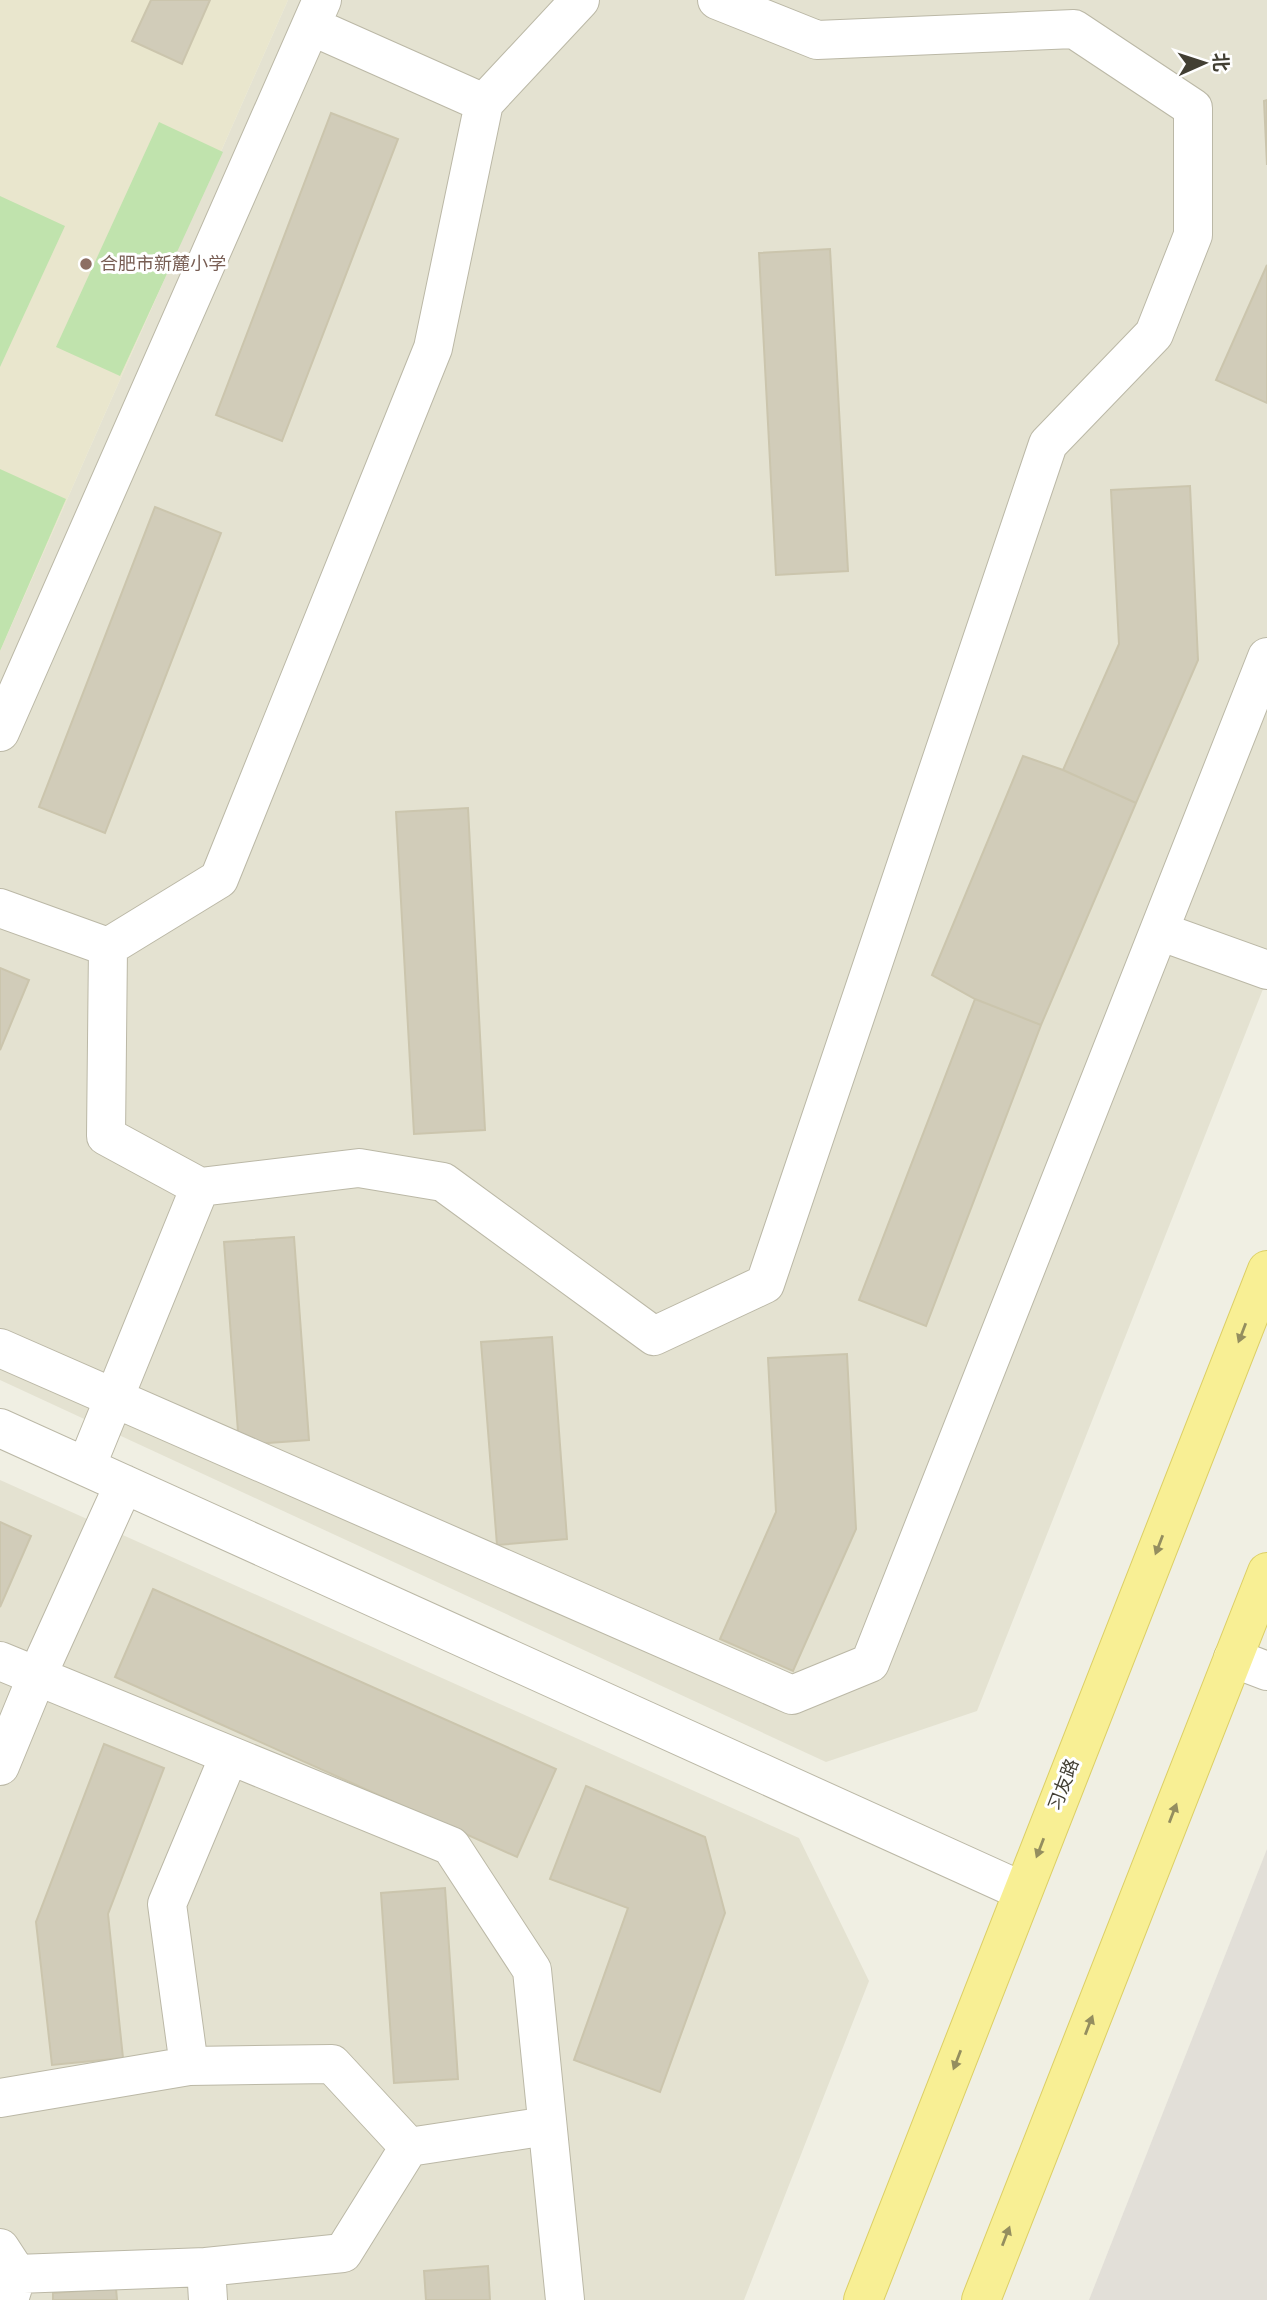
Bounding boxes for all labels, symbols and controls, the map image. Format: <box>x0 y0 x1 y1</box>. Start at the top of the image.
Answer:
north arrow <box>1169 28 1239 98</box>
text: 北 <box>1205 52 1233 72</box>
place label: 合肥市新麓小学 <box>100 252 226 277</box>
marker: 合肥市新麓小学 <box>78 256 94 272</box>
one-way arrow <box>1237 1323 1248 1344</box>
one-way arrow <box>1153 1534 1164 1555</box>
street label: 习友路 <box>1043 1755 1085 1815</box>
one-way arrow <box>1167 1802 1178 1823</box>
one-way arrow <box>1034 1837 1045 1858</box>
one-way arrow <box>1084 2014 1095 2035</box>
one-way arrow <box>951 2049 962 2070</box>
one-way arrow <box>1001 2226 1012 2247</box>

